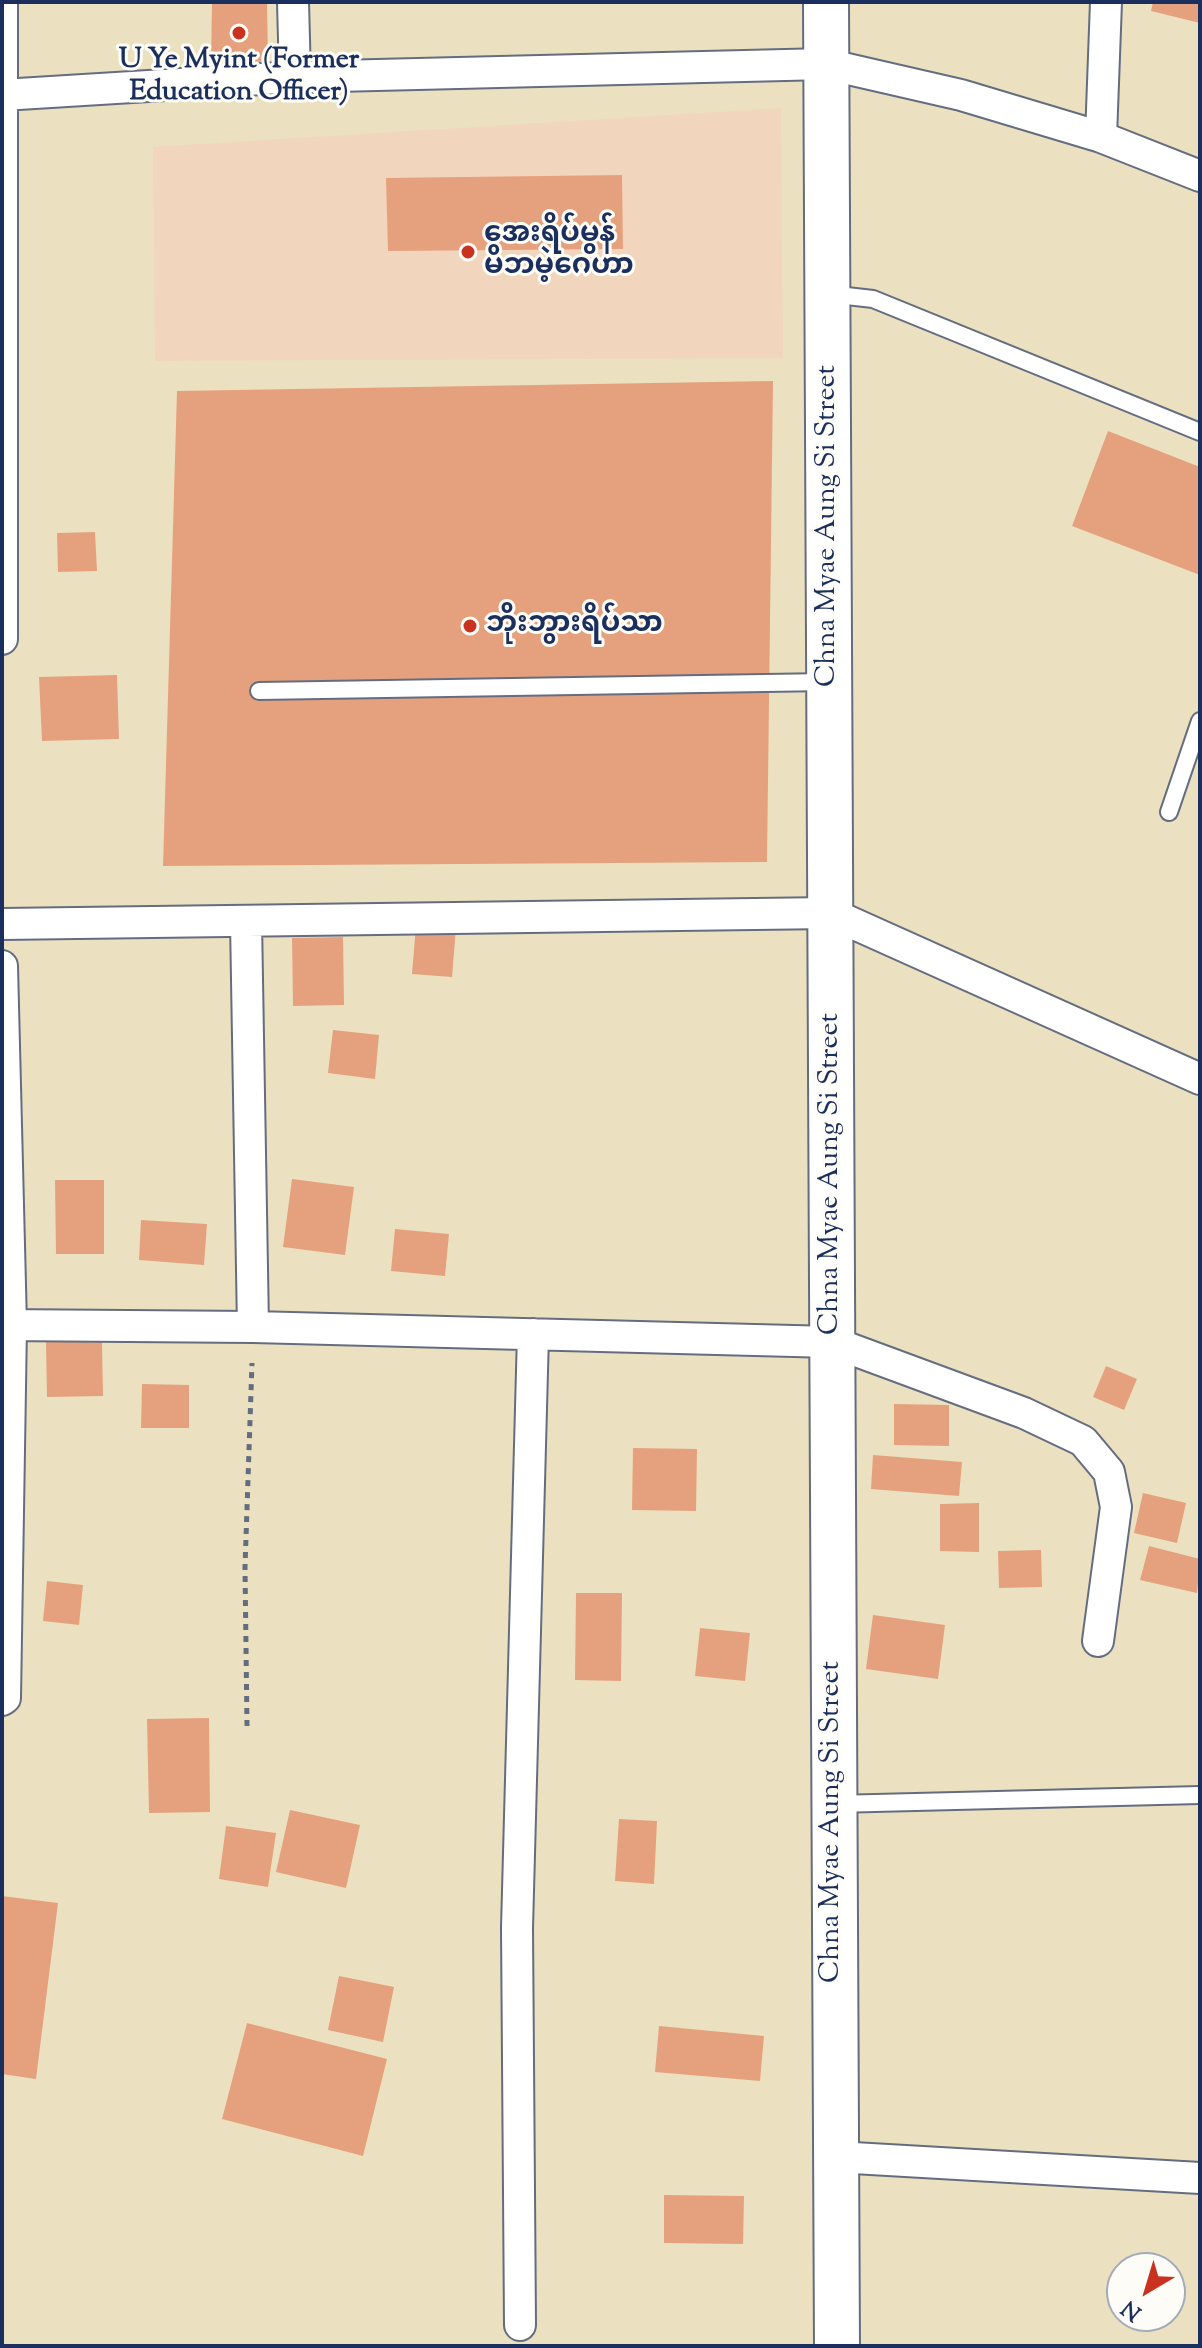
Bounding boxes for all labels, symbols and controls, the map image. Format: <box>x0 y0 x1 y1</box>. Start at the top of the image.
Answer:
marker: U Ye Myint (Former Education Officer) <box>230 24 248 42</box>
place label: U Ye Myint (Former Education Officer) <box>119 45 359 111</box>
place label: အေးရိပ်မွန် မိဘမဲ့ဂေဟာ <box>484 219 634 285</box>
marker: အေးရိပ်မွန် မိဘမဲ့ဂေဟာ <box>459 243 477 261</box>
street label: Chna Myae Aung Si Street <box>812 365 846 687</box>
place label: ဘိုးဘွားရိပ်သာ <box>486 609 663 643</box>
marker: ဘိုးဘွားရိပ်သာ <box>461 617 479 635</box>
street label: Chna Myae Aung Si Street <box>815 1013 849 1335</box>
street label: Chna Myae Aung Si Street <box>816 1661 850 1983</box>
north arrow <box>1106 2252 1186 2332</box>
text: N <box>1116 2291 1149 2327</box>

